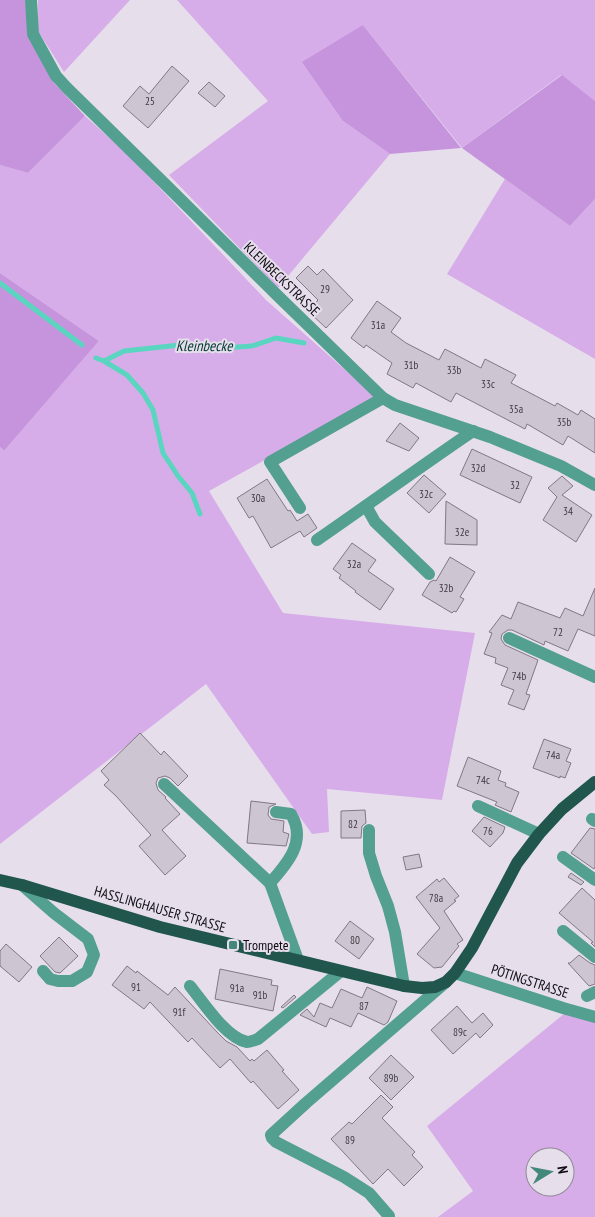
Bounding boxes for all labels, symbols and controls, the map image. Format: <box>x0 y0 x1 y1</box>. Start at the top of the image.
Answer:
house number: 25 <box>145 94 155 108</box>
street label: KLEINBECKSTRASSE <box>240 238 324 320</box>
house number: 29 <box>320 282 330 296</box>
house number: 31a <box>371 318 385 332</box>
water label: Kleinbecke <box>176 336 233 355</box>
house number: 31b <box>404 358 419 372</box>
house number: 33b <box>447 363 462 377</box>
house number: 33c <box>481 377 495 391</box>
house number: 35a <box>509 402 523 416</box>
house number: 35b <box>557 415 572 429</box>
house number: 32d <box>471 461 486 475</box>
house number: 32 <box>510 478 520 492</box>
house number: 32c <box>419 487 433 501</box>
house number: 30a <box>251 491 265 505</box>
house number: 34 <box>563 504 573 518</box>
house number: 32e <box>455 525 470 539</box>
house number: 32a <box>347 557 361 571</box>
house number: 32b <box>439 581 454 595</box>
house number: 72 <box>553 625 563 639</box>
house number: 74b <box>512 669 527 683</box>
house number: 74a <box>546 748 560 762</box>
house number: 74c <box>476 773 490 787</box>
house number: 82 <box>348 817 358 831</box>
house number: 76 <box>483 824 493 838</box>
street label: HASSLINGHAUSER STRASSE <box>92 882 228 936</box>
house number: 78a <box>429 891 443 905</box>
house number: 80 <box>350 933 360 947</box>
place label: Trompete <box>243 936 289 954</box>
marker: Trompete <box>227 939 239 951</box>
street label: PÖTINGSTRASSE <box>489 960 571 1002</box>
house number: 91 <box>131 980 141 994</box>
house number: 91a <box>230 981 244 995</box>
house number: 91b <box>253 988 268 1002</box>
house number: 87 <box>359 999 369 1013</box>
house number: 91f <box>173 1005 187 1019</box>
house number: 89c <box>453 1025 467 1039</box>
house number: 89b <box>384 1071 399 1085</box>
house number: 89 <box>345 1133 355 1147</box>
north arrow <box>525 1147 575 1197</box>
text: N <box>553 1164 572 1175</box>

